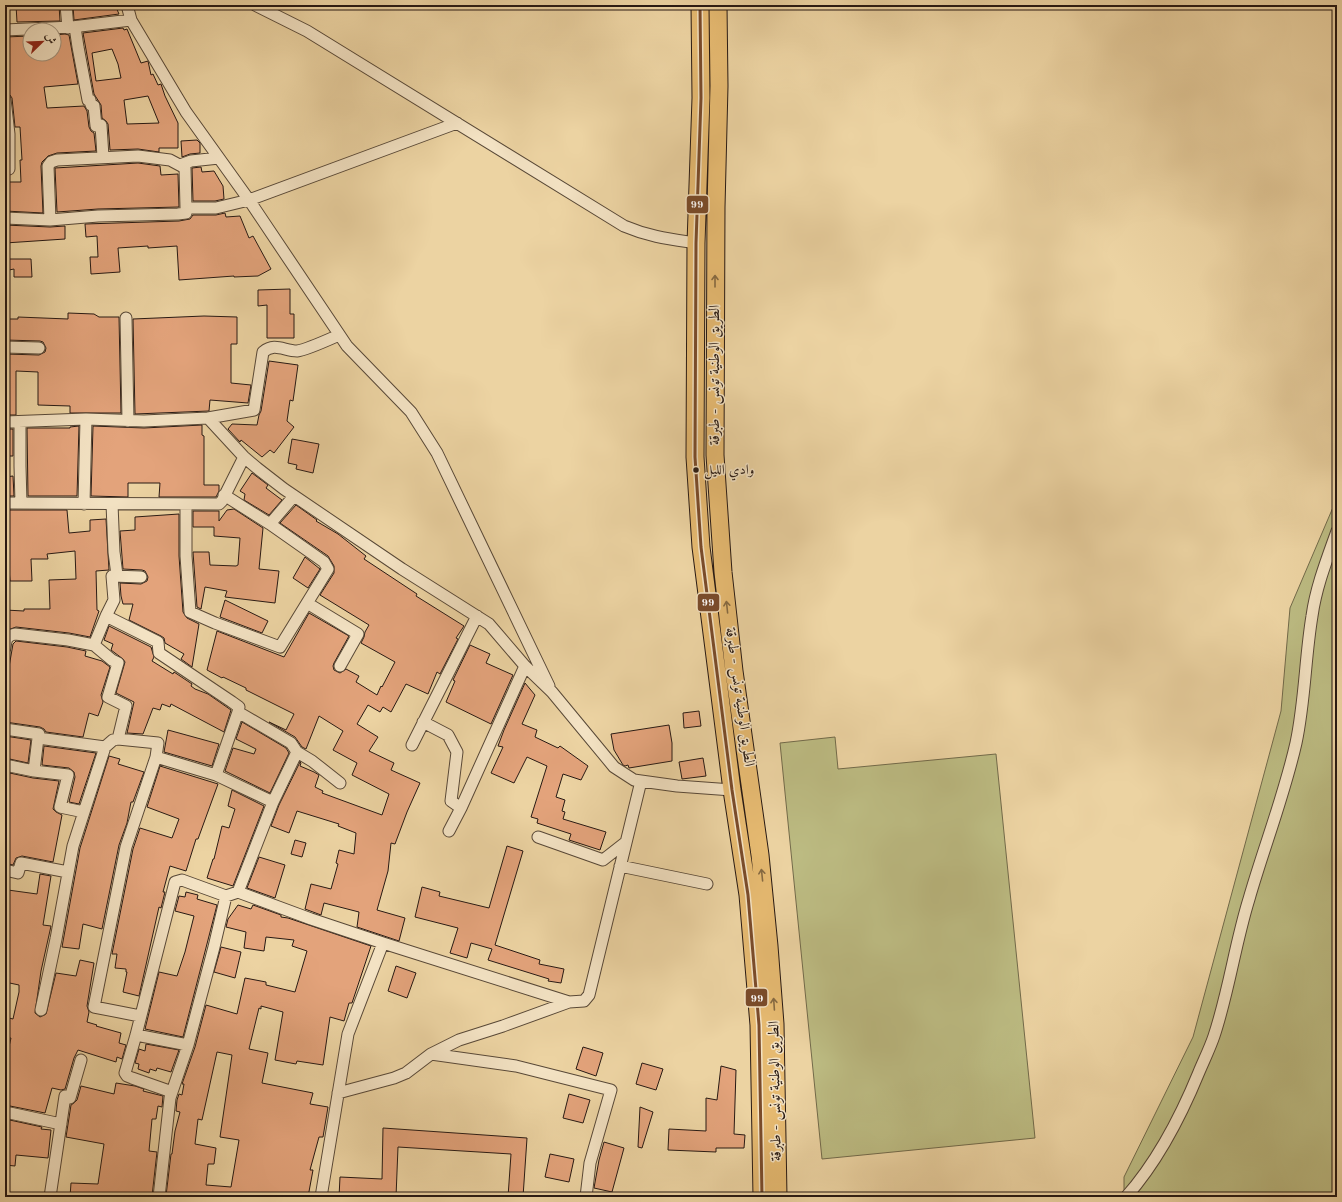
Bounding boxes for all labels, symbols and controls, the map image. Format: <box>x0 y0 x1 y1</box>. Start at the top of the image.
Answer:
north arrow <box>22 22 62 62</box>
text: ش <box>43 32 57 46</box>
line badge: 99 <box>686 195 709 214</box>
text: 99 <box>691 200 703 211</box>
one-way arrow <box>711 275 719 288</box>
street label: الطريق الوطنية تونس - طبرقة <box>708 305 724 445</box>
place label: وادي الليل <box>704 463 754 481</box>
marker: وادي الليل <box>691 465 701 475</box>
line badge: 99 <box>697 593 720 612</box>
text: 99 <box>702 598 714 609</box>
one-way arrow <box>723 601 731 614</box>
street label: الطريق الوطنية تونس - طبرقة <box>721 626 756 768</box>
one-way arrow <box>758 869 766 882</box>
line badge: 99 <box>745 988 768 1007</box>
text: 99 <box>751 994 763 1005</box>
one-way arrow <box>770 998 777 1011</box>
street label: الطريق الوطنية تونس - طبرقة <box>767 1021 786 1161</box>

